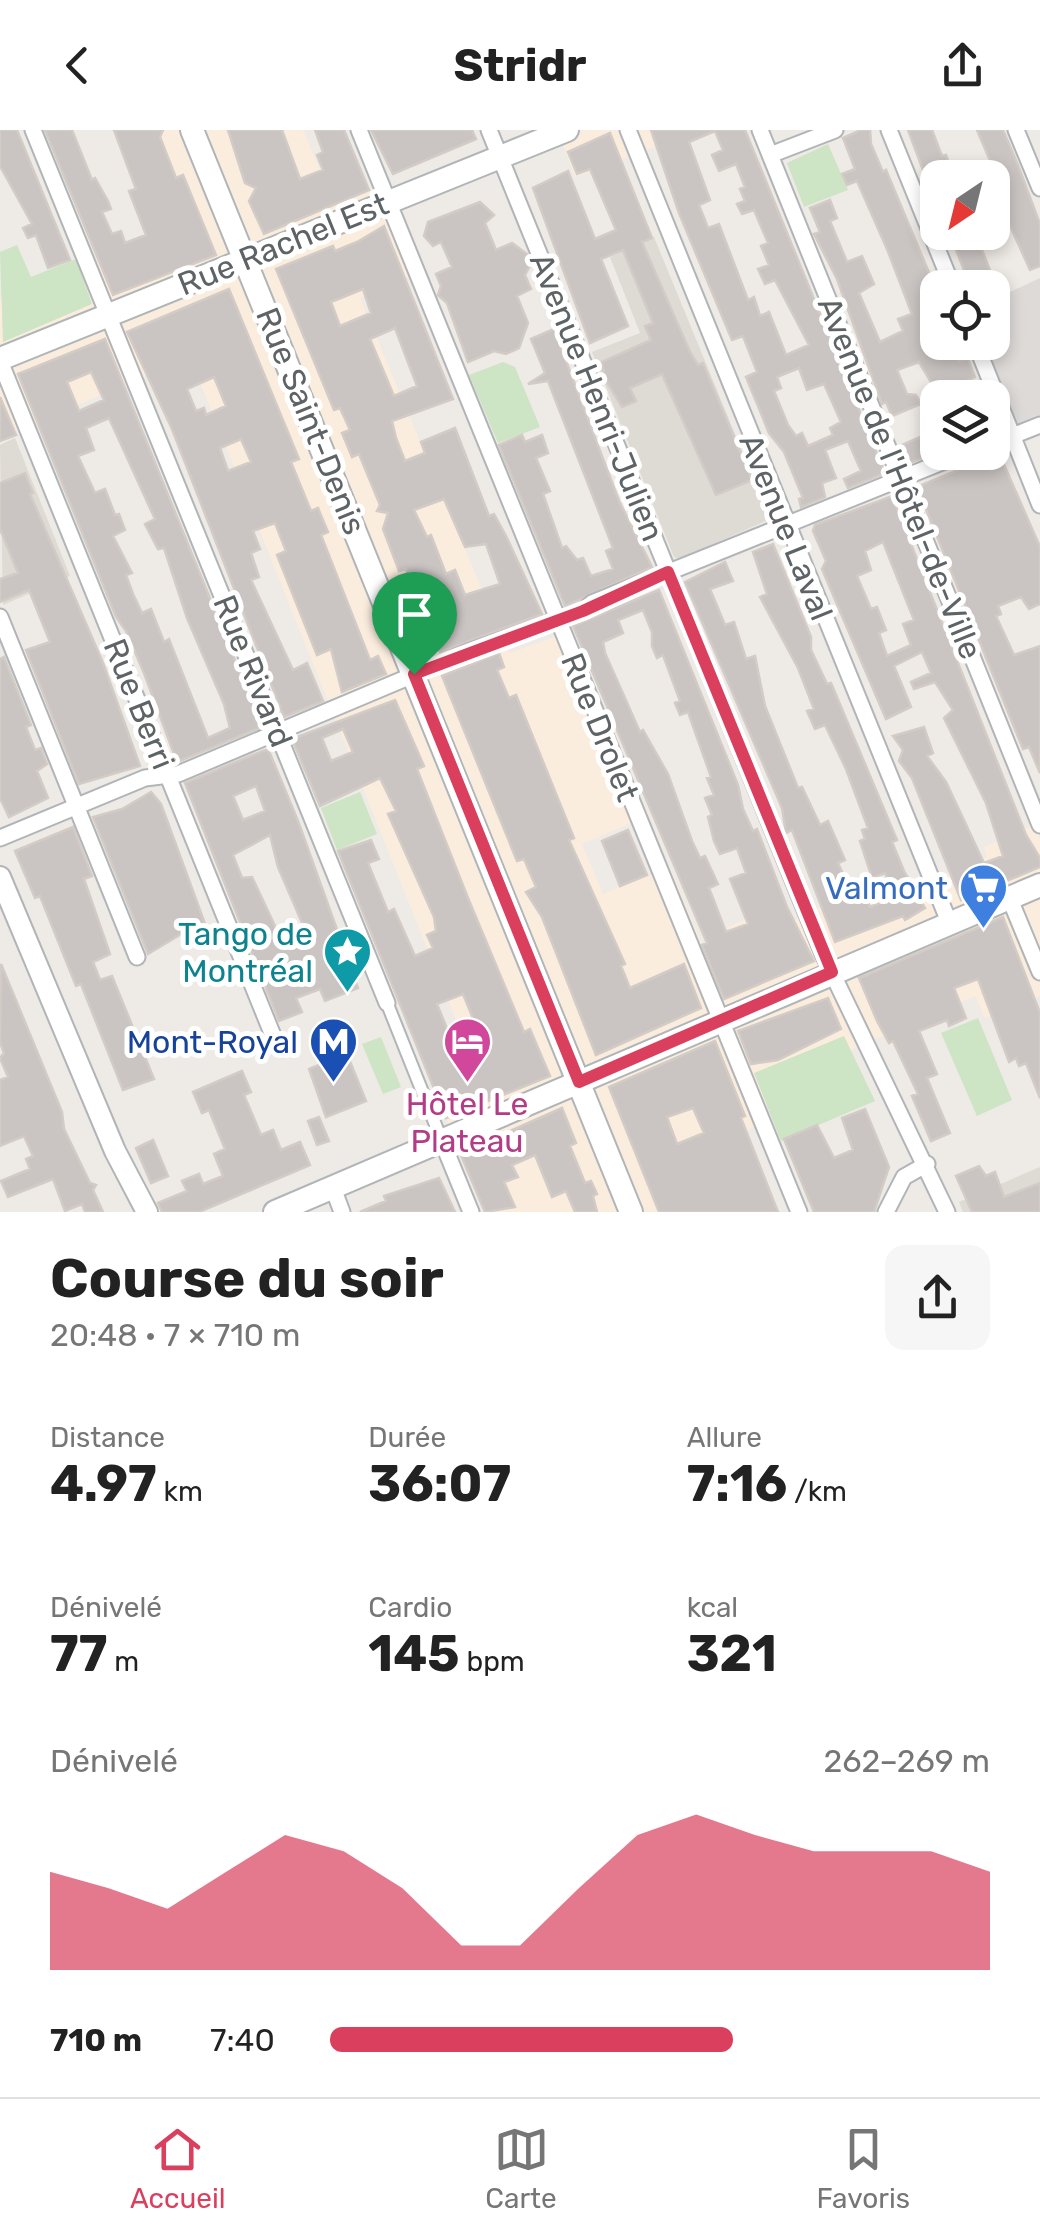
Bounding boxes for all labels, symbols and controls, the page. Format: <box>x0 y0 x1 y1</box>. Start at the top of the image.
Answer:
icon: back <box>50 38 105 93</box>
icon: share <box>935 38 990 93</box>
text: Stridr <box>454 39 586 92</box>
north arrow <box>920 160 1010 250</box>
map controls <box>920 160 1010 470</box>
street label: Rue Rachel Est <box>172 185 394 303</box>
street label: Avenue Henri-Julien <box>522 247 672 547</box>
button: locate <box>920 270 1010 360</box>
street label: Avenue de l'Hôtel-de-Ville <box>810 291 990 665</box>
street label: Rue Saint-Denis <box>248 302 374 540</box>
button: layers <box>920 380 1010 470</box>
street label: Avenue Laval <box>731 428 841 626</box>
pin <box>372 572 457 675</box>
icon: arrive <box>387 587 442 642</box>
street label: Rue Rivard <box>205 590 301 752</box>
street label: Rue Berri <box>96 633 182 775</box>
street label: Rue Drolet <box>553 647 647 807</box>
supermarket icon: Valmont <box>957 862 1009 930</box>
place label: Valmont <box>825 869 948 907</box>
place label: Tango de Montréal <box>178 915 313 990</box>
place icon: Tango de Montréal <box>322 926 374 994</box>
metro station icon: Mont-Royal <box>307 1016 359 1084</box>
hotel icon: Hôtel Le Plateau <box>441 1016 493 1084</box>
place label: Mont-Royal <box>127 1023 298 1061</box>
place label: Hôtel Le Plateau <box>406 1085 528 1160</box>
button: share <box>885 1245 990 1350</box>
text: Course du soir <box>50 1246 444 1311</box>
text: 20:48 · 7 × 710 m <box>50 1316 300 1354</box>
text: Distance <box>50 1421 165 1454</box>
text: Durée <box>368 1421 446 1454</box>
text: Allure <box>687 1421 762 1454</box>
text: 4.97 <box>50 1454 157 1514</box>
text: 36:07 <box>368 1454 511 1514</box>
text: 7:16 <box>687 1454 787 1514</box>
text: km <box>157 1475 203 1508</box>
text: /km <box>787 1475 847 1508</box>
text: Dénivelé <box>50 1591 162 1624</box>
text: Cardio <box>368 1591 452 1624</box>
text: kcal <box>687 1591 738 1624</box>
text: 77 <box>50 1624 107 1684</box>
text: 145 <box>368 1624 460 1684</box>
text: 321 <box>687 1624 777 1684</box>
text: m <box>107 1645 139 1678</box>
text: bpm <box>460 1645 525 1678</box>
text: Dénivelé <box>50 1742 178 1780</box>
text: 262–269 m <box>823 1742 990 1780</box>
text: 710 m <box>50 2021 142 2059</box>
text: 7:40 <box>210 2021 275 2059</box>
tab: Accueil <box>130 2122 226 2215</box>
tab: Carte <box>485 2122 557 2215</box>
tab: Favoris <box>817 2122 910 2215</box>

